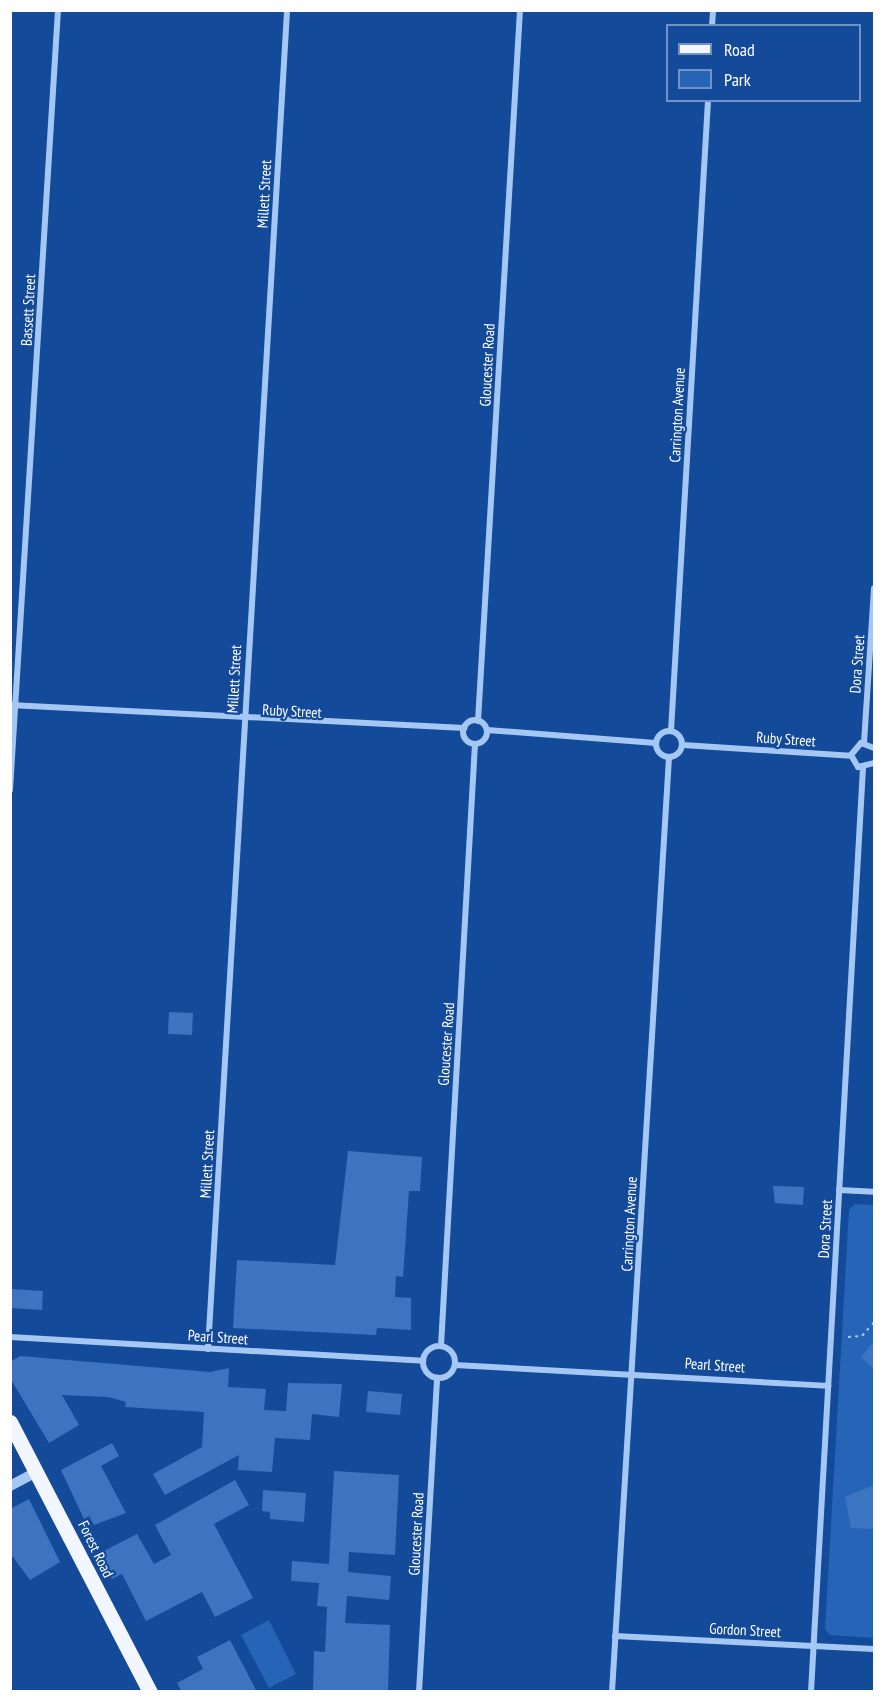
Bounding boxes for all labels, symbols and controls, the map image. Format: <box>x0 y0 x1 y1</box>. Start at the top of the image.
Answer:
legend <box>666 24 861 102</box>
text: Road <box>724 38 755 61</box>
text: Park <box>724 68 751 91</box>
street label: Millett Street <box>253 159 275 229</box>
street label: Bassett Street <box>17 274 39 346</box>
street label: Gloucester Road <box>476 323 498 407</box>
street label: Carrington Avenue <box>666 367 688 463</box>
street label: Dora Street <box>846 634 868 694</box>
street label: Millett Street <box>223 644 245 714</box>
street label: Ruby Street <box>262 700 322 722</box>
street label: Ruby Street <box>755 728 817 750</box>
street label: Gloucester Road <box>434 1002 458 1086</box>
street label: Millett Street <box>196 1129 218 1199</box>
street label: Carrington Avenue <box>618 1176 640 1272</box>
street label: Dora Street <box>814 1199 836 1259</box>
street label: Pearl Street <box>187 1326 249 1348</box>
street label: Pearl Street <box>684 1354 746 1376</box>
street label: Gloucester Road <box>405 1492 427 1576</box>
street label: Forest Road <box>75 1518 117 1580</box>
street label: Gordon Street <box>709 1619 781 1641</box>

